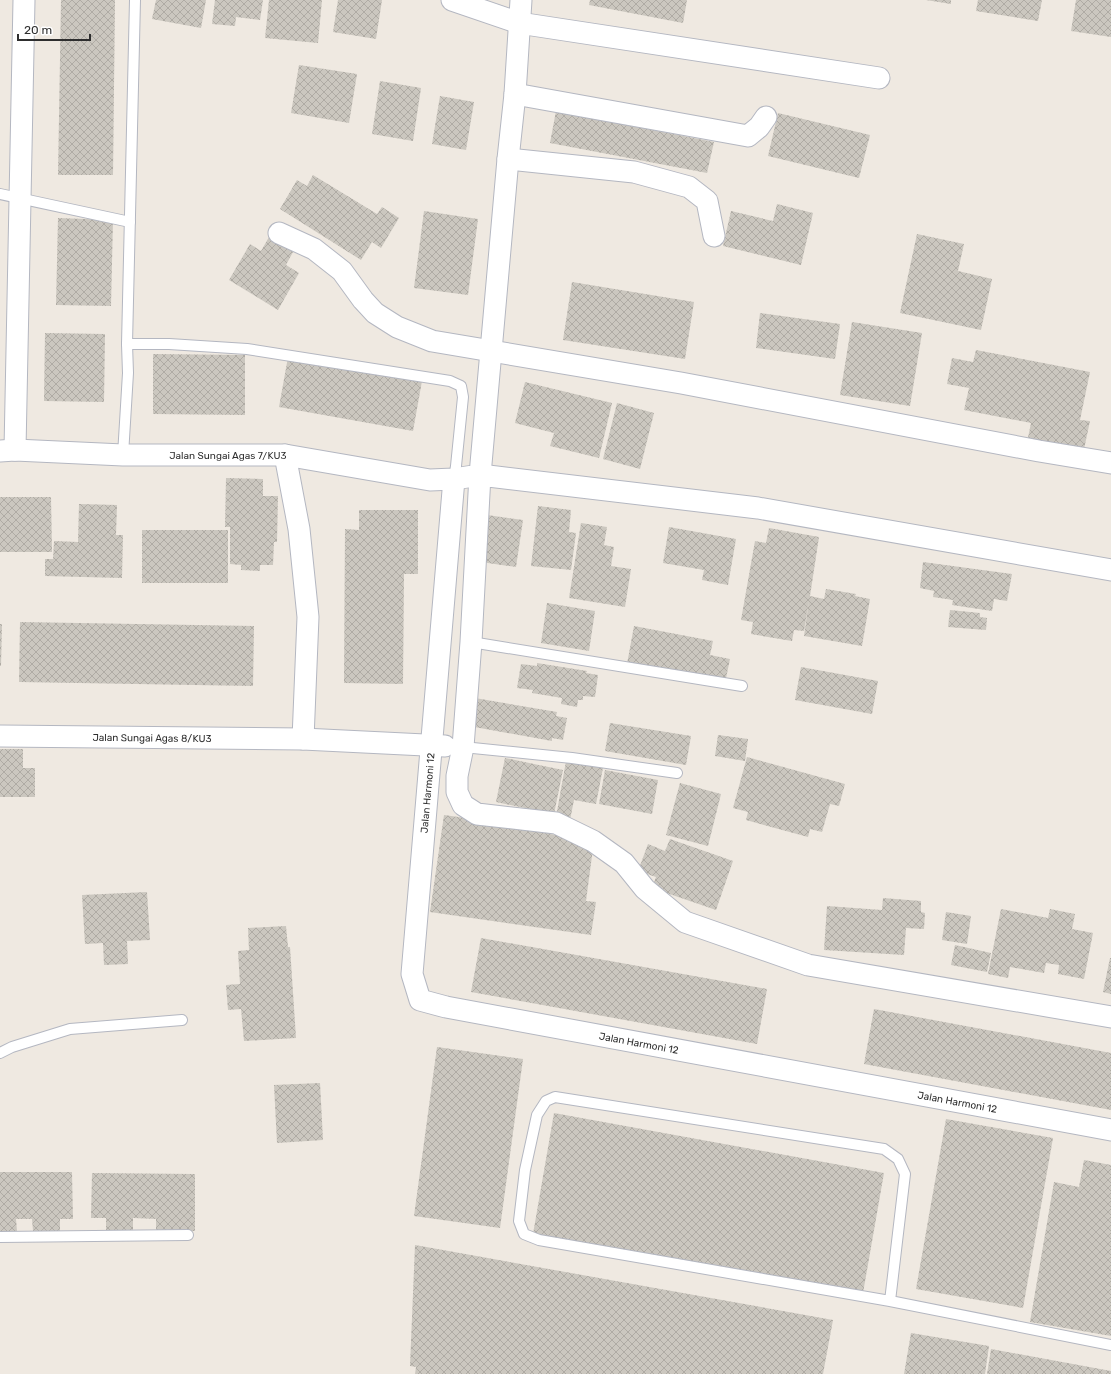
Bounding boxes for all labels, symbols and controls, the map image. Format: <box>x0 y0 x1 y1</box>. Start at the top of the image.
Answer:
scale bar <box>18 16 90 42</box>
text: 20 m <box>24 23 52 37</box>
street label: Jalan Sungai Agas 7/KU3 <box>169 450 286 462</box>
street label: Jalan Sungai Agas 8/KU3 <box>92 732 212 745</box>
street label: Jalan Harmoni 12 <box>419 752 437 834</box>
street label: Jalan Harmoni 12 <box>598 1030 679 1057</box>
street label: Jalan Harmoni 12 <box>917 1089 998 1116</box>

